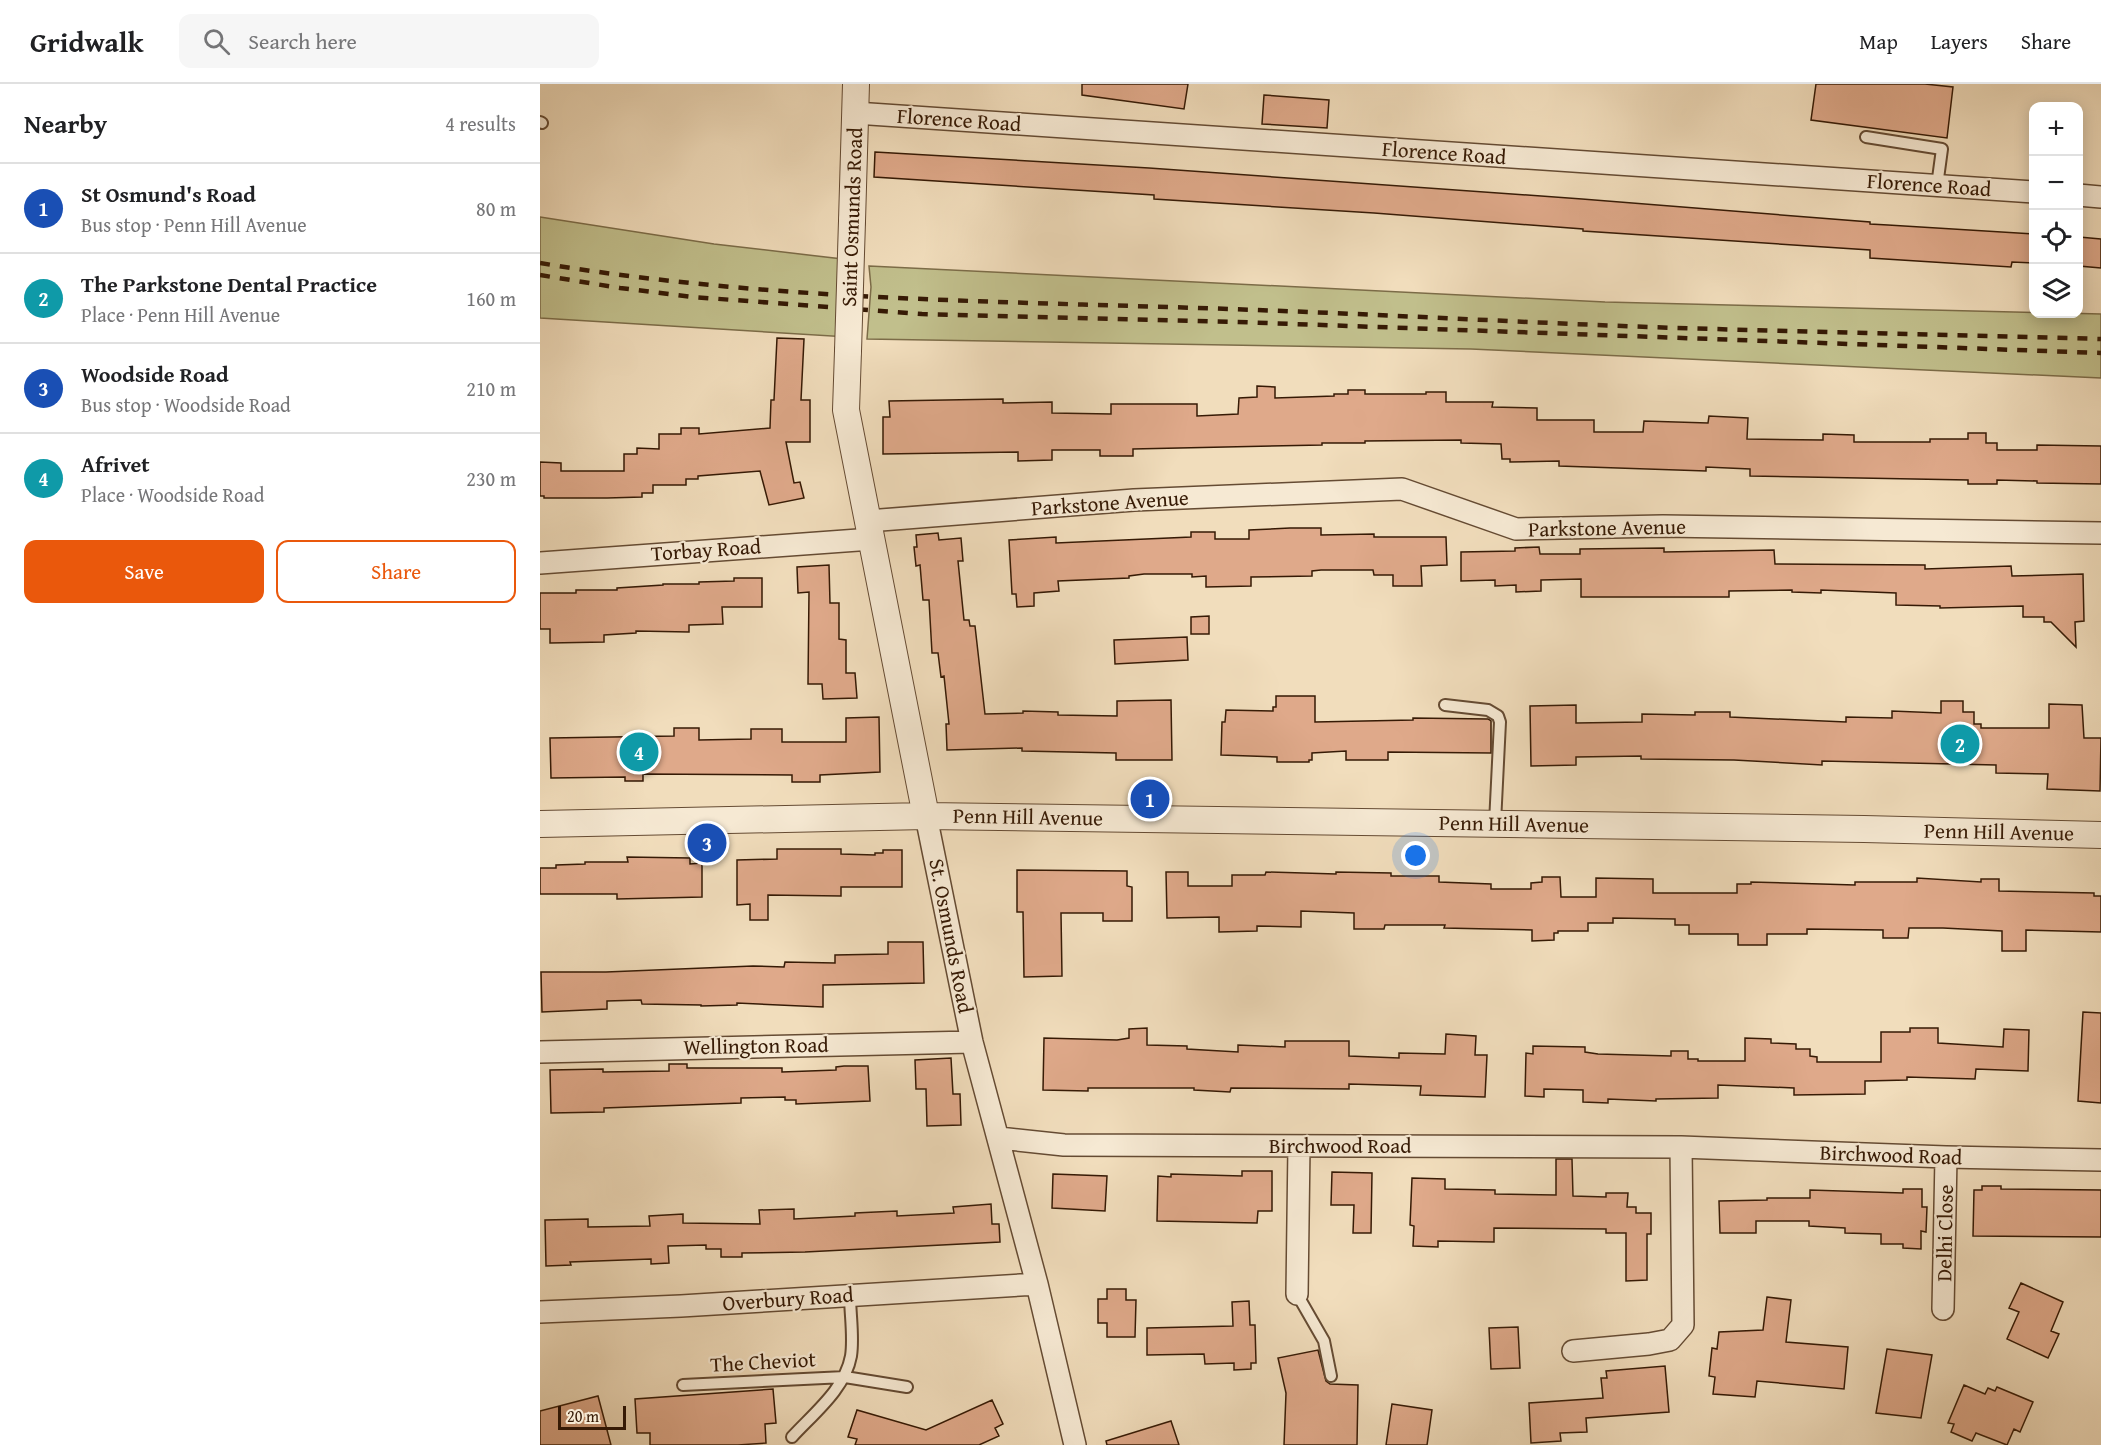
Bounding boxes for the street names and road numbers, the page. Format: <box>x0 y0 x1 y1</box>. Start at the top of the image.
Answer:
street label: Florence Road <box>896 100 1023 139</box>
street label: Saint Osmunds Road <box>833 126 870 307</box>
street label: Florence Road <box>1381 133 1508 172</box>
street label: Florence Road <box>1866 165 1993 204</box>
street label: Parkstone Avenue <box>1030 482 1190 523</box>
street label: Parkstone Avenue <box>1528 511 1686 544</box>
street label: Torbay Road <box>650 530 763 569</box>
street label: Penn Hill Avenue <box>953 800 1103 833</box>
street label: Penn Hill Avenue <box>1439 807 1589 840</box>
street label: Penn Hill Avenue <box>1924 815 2074 848</box>
street label: St. Osmunds Road <box>921 856 982 1017</box>
street label: Wellington Road <box>683 1029 830 1062</box>
street label: Birchwood Road <box>1269 1130 1412 1161</box>
street label: Birchwood Road <box>1819 1137 1964 1173</box>
street label: Delhi Close <box>1928 1184 1961 1282</box>
street label: Overbury Road <box>721 1278 855 1319</box>
street label: The Cheviot <box>709 1343 817 1380</box>

